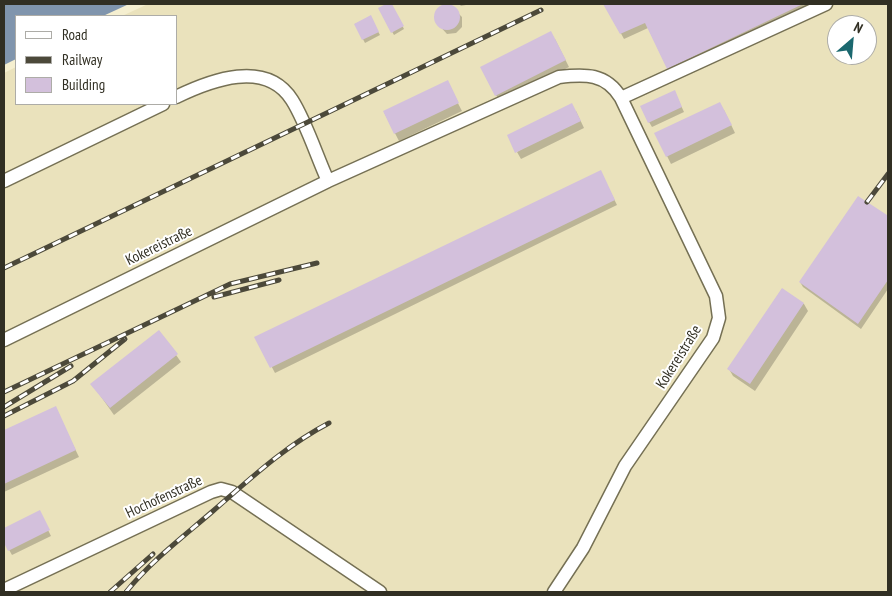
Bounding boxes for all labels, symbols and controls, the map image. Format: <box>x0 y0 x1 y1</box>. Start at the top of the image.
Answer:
legend <box>15 15 178 105</box>
north arrow <box>827 15 877 65</box>
text: N <box>851 18 866 37</box>
text: Road <box>62 25 88 44</box>
text: Railway <box>62 50 102 69</box>
text: Building <box>62 75 105 94</box>
street label: Kokereistraße <box>123 222 195 270</box>
street label: Kokereistraße <box>652 322 706 392</box>
street label: Hochofenstraße <box>123 471 205 523</box>

